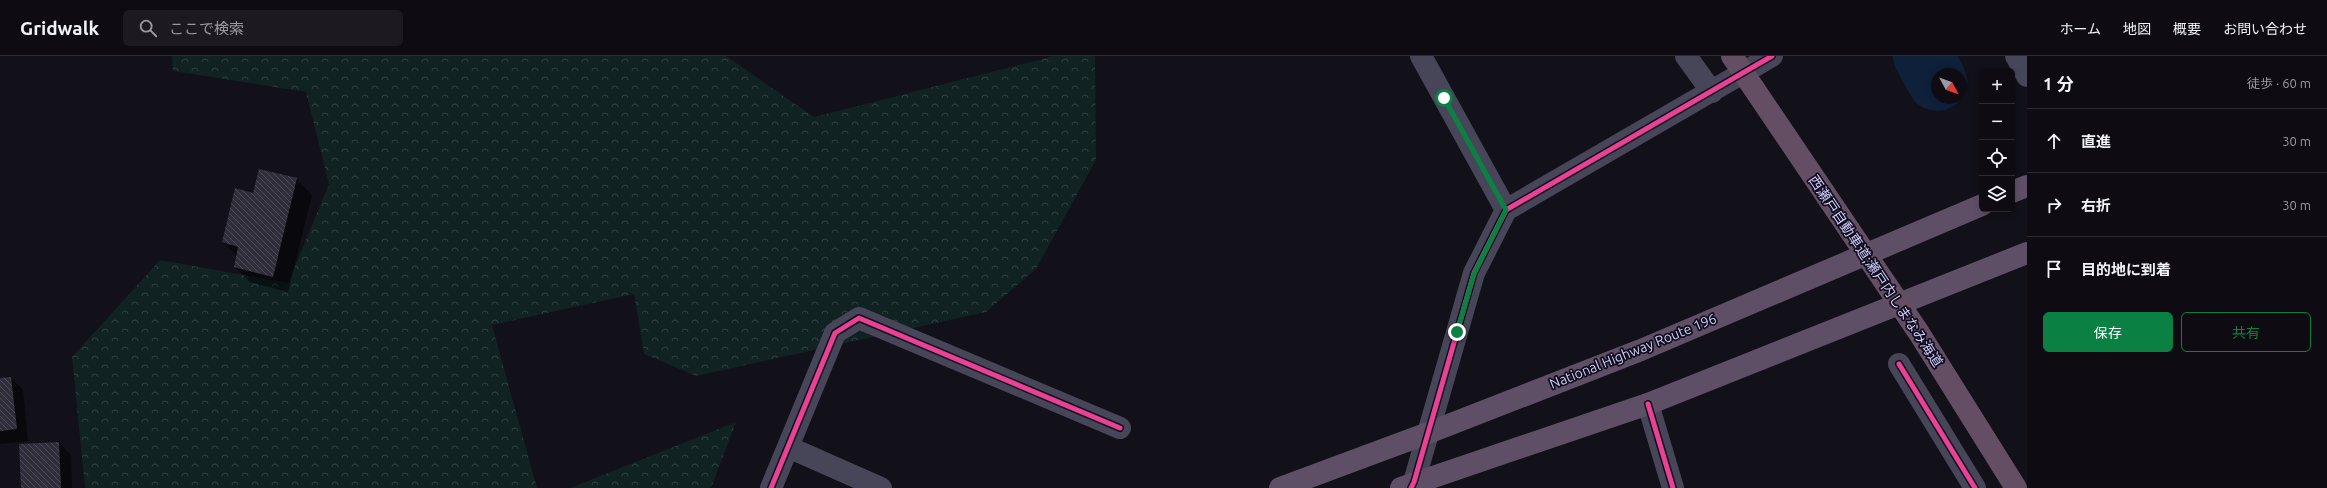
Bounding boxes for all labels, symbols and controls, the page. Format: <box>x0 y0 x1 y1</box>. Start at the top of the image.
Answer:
search box <box>123 10 403 46</box>
text: Gridwalk <box>20 17 99 39</box>
icon: search <box>137 17 159 39</box>
text: ここで検索 <box>169 20 244 37</box>
text: ホーム <box>2059 21 2101 37</box>
text: 地図 <box>2123 21 2151 37</box>
text: 概要 <box>2173 21 2201 37</box>
text: お問い合わせ <box>2223 21 2307 37</box>
north arrow <box>1931 68 1967 104</box>
map controls <box>1979 68 2015 212</box>
button: + <box>1979 68 2015 104</box>
text: 1 分 <box>2043 74 2074 93</box>
text: 徒歩 · 60 m <box>2247 76 2311 90</box>
route start <box>1435 89 1453 107</box>
button: − <box>1979 104 2015 140</box>
icon: ahead <box>2043 130 2065 152</box>
text: 直進 <box>2081 133 2111 150</box>
text: 30 m <box>2282 134 2311 148</box>
button: locate <box>1979 140 2015 176</box>
street label: 西瀬戸自動車道;瀬戸内しまなみ海道 <box>1806 172 1946 370</box>
button: layers <box>1979 176 2015 212</box>
icon: right <box>2043 194 2065 216</box>
text: 右折 <box>2081 197 2111 214</box>
text: 30 m <box>2282 198 2311 212</box>
icon: arrive <box>2043 258 2065 280</box>
text: 目的地に到着 <box>2081 261 2171 278</box>
street label: National Highway Route 196 <box>1547 310 1719 392</box>
button: 保存 <box>2043 312 2173 352</box>
button: 共有 <box>2181 312 2311 352</box>
route end <box>1448 323 1466 341</box>

